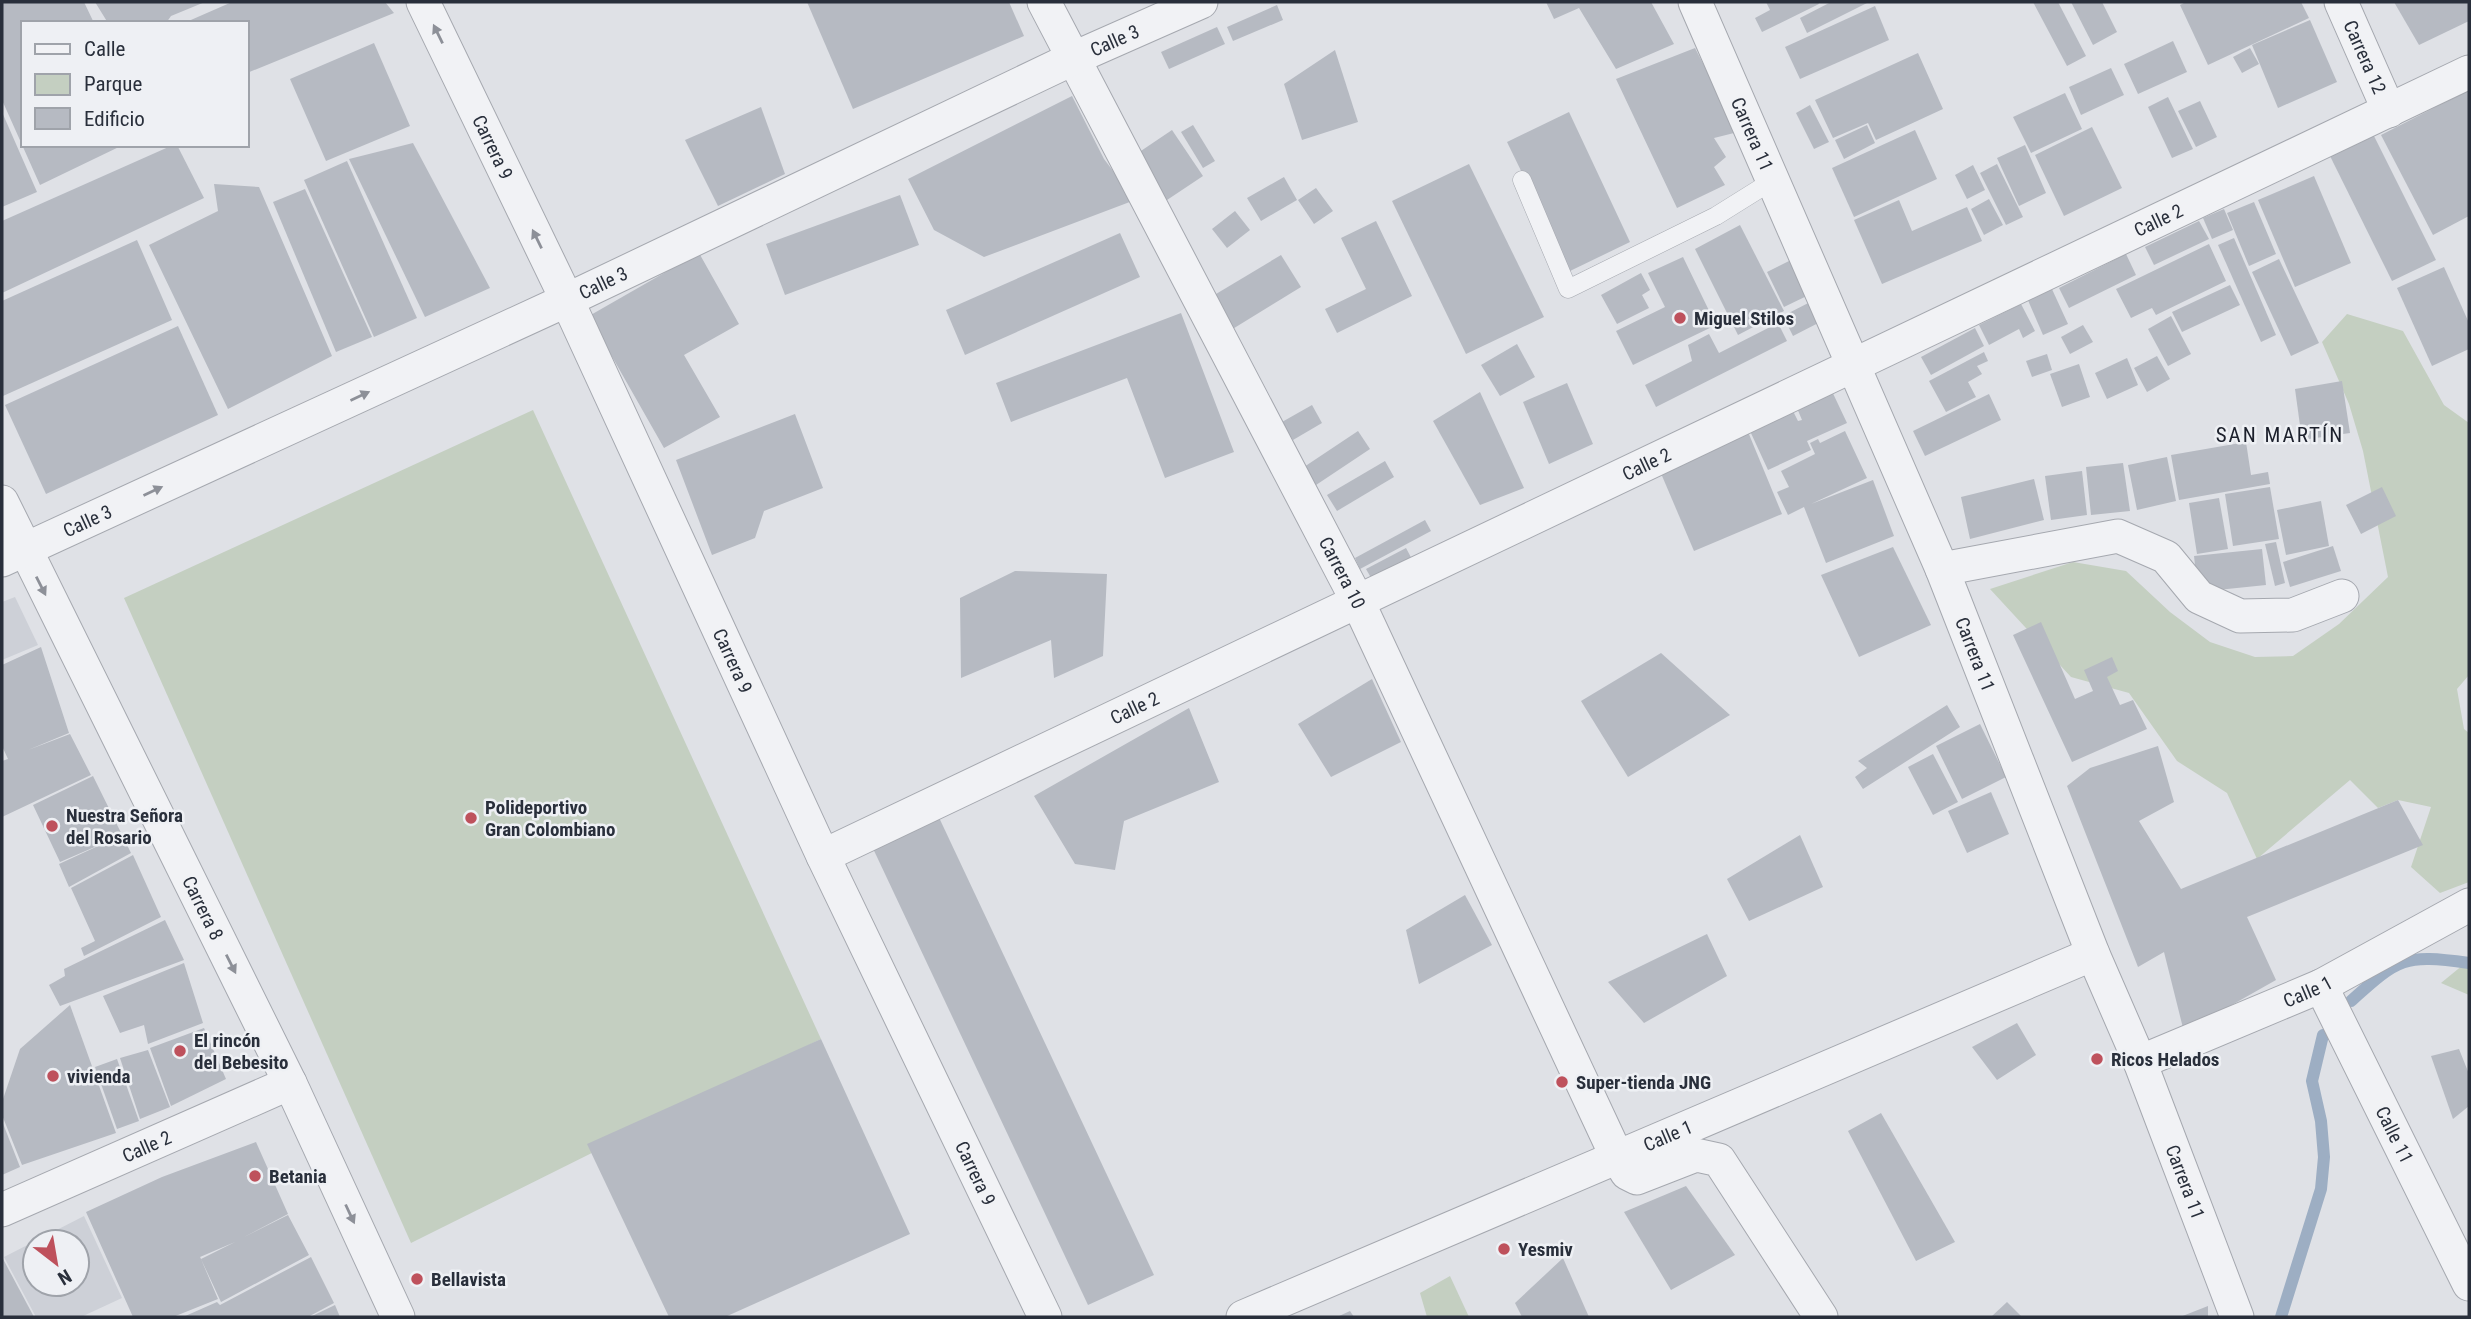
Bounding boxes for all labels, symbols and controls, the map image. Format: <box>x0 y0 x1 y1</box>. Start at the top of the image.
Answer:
street label: Carrera 12 <box>2339 17 2391 97</box>
street label: Calle 3 <box>1087 20 1143 62</box>
legend <box>21 21 248 147</box>
one-way arrow <box>433 24 444 44</box>
text: Calle <box>84 37 126 61</box>
text: Parque <box>84 72 142 96</box>
street label: Carrera 11 <box>1726 94 1778 175</box>
text: Edificio <box>84 107 145 131</box>
street label: Carrera 9 <box>467 111 518 183</box>
street label: Calle 2 <box>2130 199 2187 242</box>
one-way arrow <box>532 229 543 249</box>
street label: Calle 3 <box>575 262 631 305</box>
place label: Miguel Stilos <box>1694 307 1794 330</box>
marker: Miguel Stilos <box>1672 310 1688 326</box>
one-way arrow <box>349 390 370 401</box>
district label: SAN MARTÍN <box>2216 423 2344 447</box>
street label: Calle 2 <box>1618 443 1675 486</box>
one-way arrow <box>143 485 163 497</box>
street label: Calle 3 <box>59 500 116 542</box>
street label: Carrera 10 <box>1314 533 1370 612</box>
one-way arrow <box>36 576 47 596</box>
street label: Carrera 11 <box>1950 614 2000 695</box>
street label: Carrera 9 <box>708 625 757 697</box>
street label: Calle 2 <box>1107 687 1163 730</box>
place label: Polideportivo Gran Colombiano <box>485 796 615 841</box>
place label: Nuestra Señora del Rosario <box>66 804 183 849</box>
marker: Polideportivo Gran Colombiano <box>463 810 479 826</box>
marker: Nuestra Señora del Rosario <box>44 818 60 834</box>
street label: Carrera 8 <box>177 872 228 944</box>
one-way arrow <box>224 955 236 975</box>
street label: Calle 1 <box>2280 971 2337 1013</box>
place label: El rincón del Bebesito <box>194 1029 288 1074</box>
marker: El rincón del Bebesito <box>172 1043 188 1059</box>
place label: Ricos Helados <box>2111 1048 2220 1071</box>
marker: Ricos Helados <box>2089 1051 2105 1067</box>
place label: vivienda <box>67 1065 130 1088</box>
marker: vivienda <box>45 1068 61 1084</box>
place label: Super-tienda JNG <box>1576 1071 1711 1094</box>
marker: Super-tienda JNG <box>1554 1074 1570 1090</box>
street label: Calle 11 <box>2371 1103 2418 1167</box>
street label: Calle 1 <box>1640 1115 1696 1157</box>
street label: Calle 2 <box>119 1126 175 1168</box>
street label: Carrera 9 <box>950 1137 1000 1209</box>
street label: Carrera 11 <box>2161 1142 2210 1222</box>
place label: Betania <box>269 1165 327 1188</box>
marker: Betania <box>247 1168 263 1184</box>
one-way arrow <box>344 1204 356 1224</box>
north arrow <box>21 1228 91 1298</box>
place label: Yesmiv <box>1518 1238 1573 1261</box>
marker: Yesmiv <box>1496 1241 1512 1257</box>
text: N <box>54 1264 75 1290</box>
place label: Bellavista <box>431 1268 506 1291</box>
marker: Bellavista <box>409 1271 425 1287</box>

